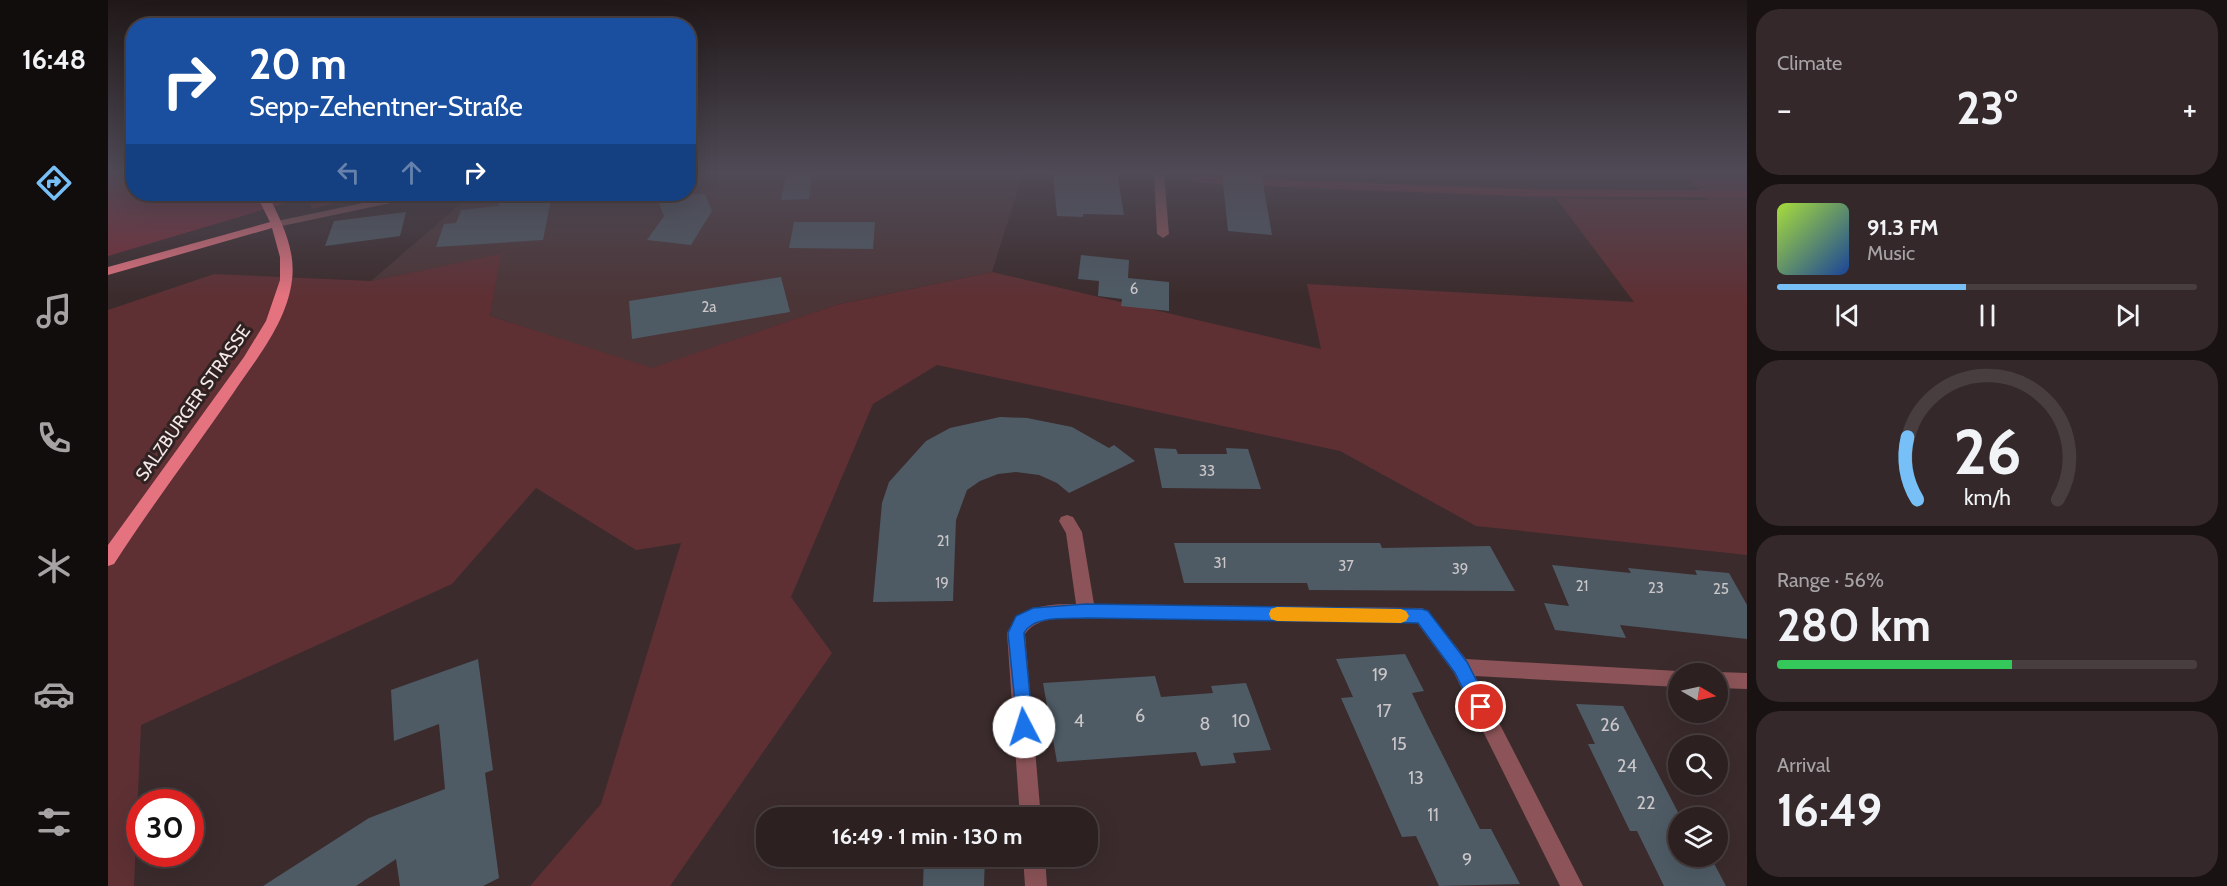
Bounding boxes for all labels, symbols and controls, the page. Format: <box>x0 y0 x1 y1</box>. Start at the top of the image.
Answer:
text: 20 m <box>249 38 347 90</box>
icon: right <box>150 42 228 120</box>
text: 16:48 <box>22 43 86 76</box>
text: Climate <box>1777 51 1842 75</box>
text: 23° <box>1956 81 2018 135</box>
text: − <box>1777 89 1792 129</box>
text: + <box>2182 89 2197 129</box>
text: Sepp-Zehentner-Straße <box>249 90 523 123</box>
icon: left <box>332 156 365 189</box>
icon: ahead <box>395 156 428 189</box>
icon: right <box>458 156 491 189</box>
icon: directions <box>33 162 75 204</box>
text: 91.3 FM <box>1867 214 1939 241</box>
text: Music <box>1867 241 1915 265</box>
house number: 6 <box>1130 280 1138 298</box>
icon: music <box>33 290 75 332</box>
house number: 2a <box>701 298 717 316</box>
icon: previous <box>1831 299 1864 332</box>
icon: pause <box>1971 299 2004 332</box>
icon: next <box>2111 299 2144 332</box>
street label: SALZBURGER STRASSE <box>131 321 255 485</box>
text: 26 <box>1953 414 2021 490</box>
icon: phone <box>33 417 75 459</box>
house number: 33 <box>1199 462 1215 480</box>
text: km/h <box>1964 484 2010 510</box>
house number: 21 <box>937 532 949 550</box>
icon: climate <box>33 545 75 587</box>
house number: 31 <box>1213 554 1227 572</box>
house number: 37 <box>1338 557 1354 575</box>
house number: 39 <box>1452 560 1468 578</box>
text: Range · 56% <box>1777 568 1884 592</box>
house number: 19 <box>935 574 949 592</box>
house number: 21 <box>1576 577 1588 595</box>
house number: 23 <box>1648 579 1664 597</box>
house number: 25 <box>1713 580 1729 598</box>
text: 280 km <box>1777 598 1931 652</box>
north arrow <box>1668 663 1728 723</box>
map controls <box>1668 663 1728 867</box>
house number: 19 <box>1372 664 1388 686</box>
icon: car <box>33 673 75 715</box>
pin <box>1455 681 1506 732</box>
icon: arrive <box>1464 690 1497 723</box>
position arrow <box>992 695 1056 759</box>
house number: 17 <box>1377 700 1391 722</box>
house number: 6 <box>1135 705 1145 727</box>
house number: 4 <box>1074 710 1084 732</box>
house number: 10 <box>1232 710 1250 732</box>
house number: 8 <box>1200 713 1210 735</box>
house number: 26 <box>1600 714 1620 736</box>
house number: 15 <box>1391 733 1407 755</box>
button: search <box>1668 735 1728 795</box>
text: Arrival <box>1777 753 1830 777</box>
house number: 24 <box>1617 755 1637 777</box>
house number: 13 <box>1408 767 1424 789</box>
text: 16:49 <box>1777 783 1882 837</box>
speed limit sign: 30 <box>126 789 204 867</box>
house number: 22 <box>1637 792 1655 814</box>
icon: filters <box>33 801 75 843</box>
house number: 11 <box>1427 804 1439 826</box>
button: layers <box>1668 807 1728 867</box>
text: 16:49 · 1 min · 130 m <box>832 823 1022 850</box>
house number: 9 <box>1462 849 1472 871</box>

